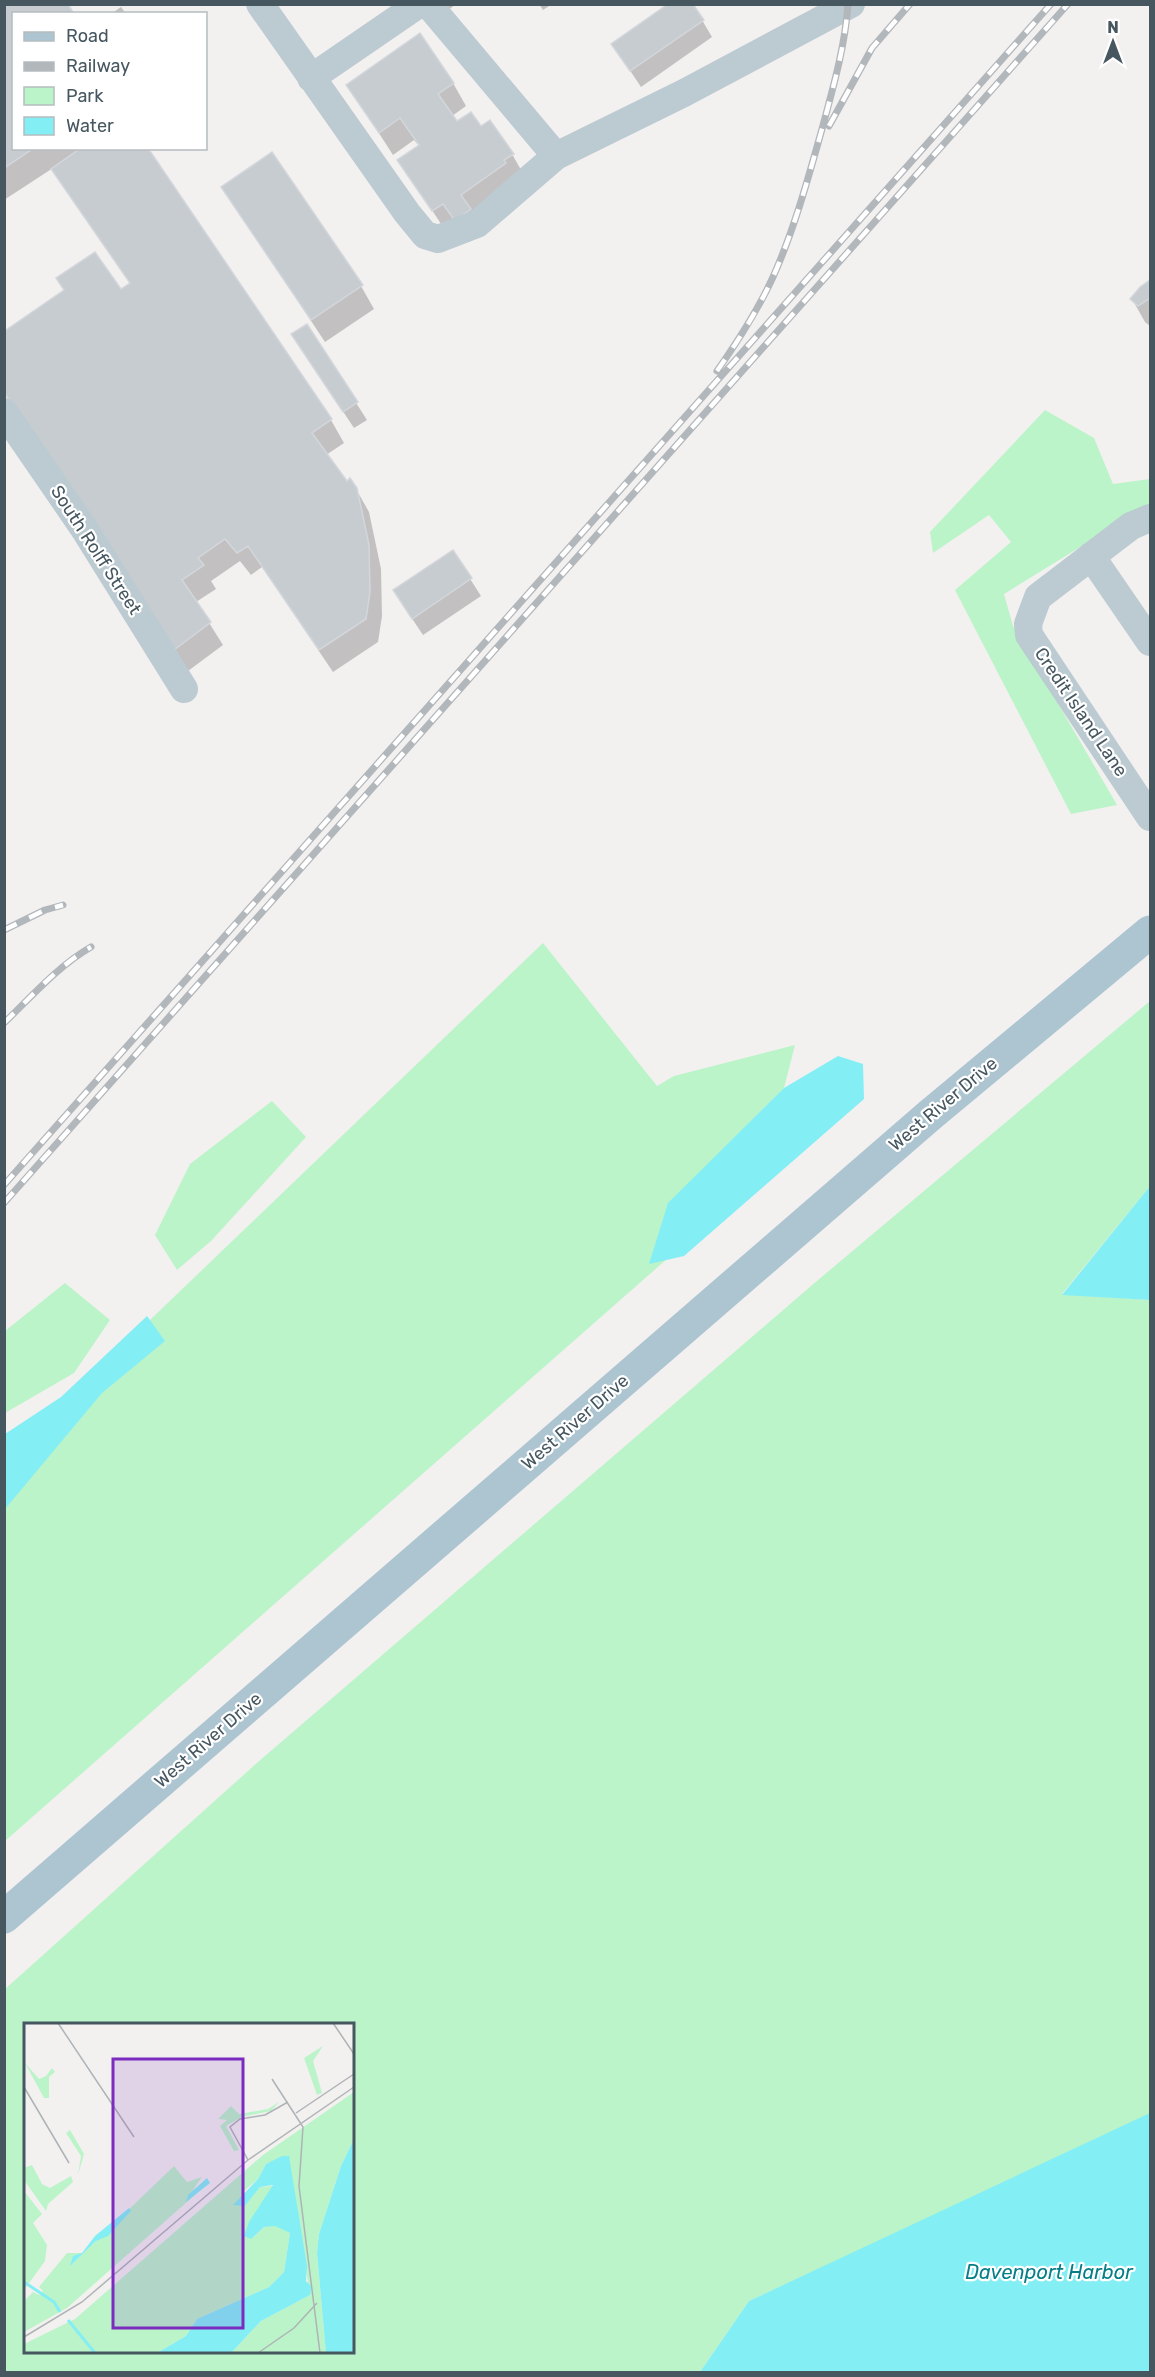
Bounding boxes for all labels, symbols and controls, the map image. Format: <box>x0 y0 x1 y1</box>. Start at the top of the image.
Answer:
legend <box>12 12 207 150</box>
north arrow <box>1083 12 1143 72</box>
text: N <box>1107 18 1119 37</box>
text: Road <box>66 25 109 47</box>
text: Railway <box>66 55 130 77</box>
text: Park <box>66 85 104 107</box>
text: Water <box>66 115 114 137</box>
street label: South Rolff Street <box>46 481 146 619</box>
street label: Credit Island Lane <box>1030 643 1132 781</box>
street label: West River Drive <box>884 1052 1002 1156</box>
street label: West River Drive <box>517 1369 633 1475</box>
street label: West River Drive <box>150 1687 266 1793</box>
inset map <box>24 2023 354 2353</box>
water label: Davenport Harbor <box>965 2260 1134 2284</box>

